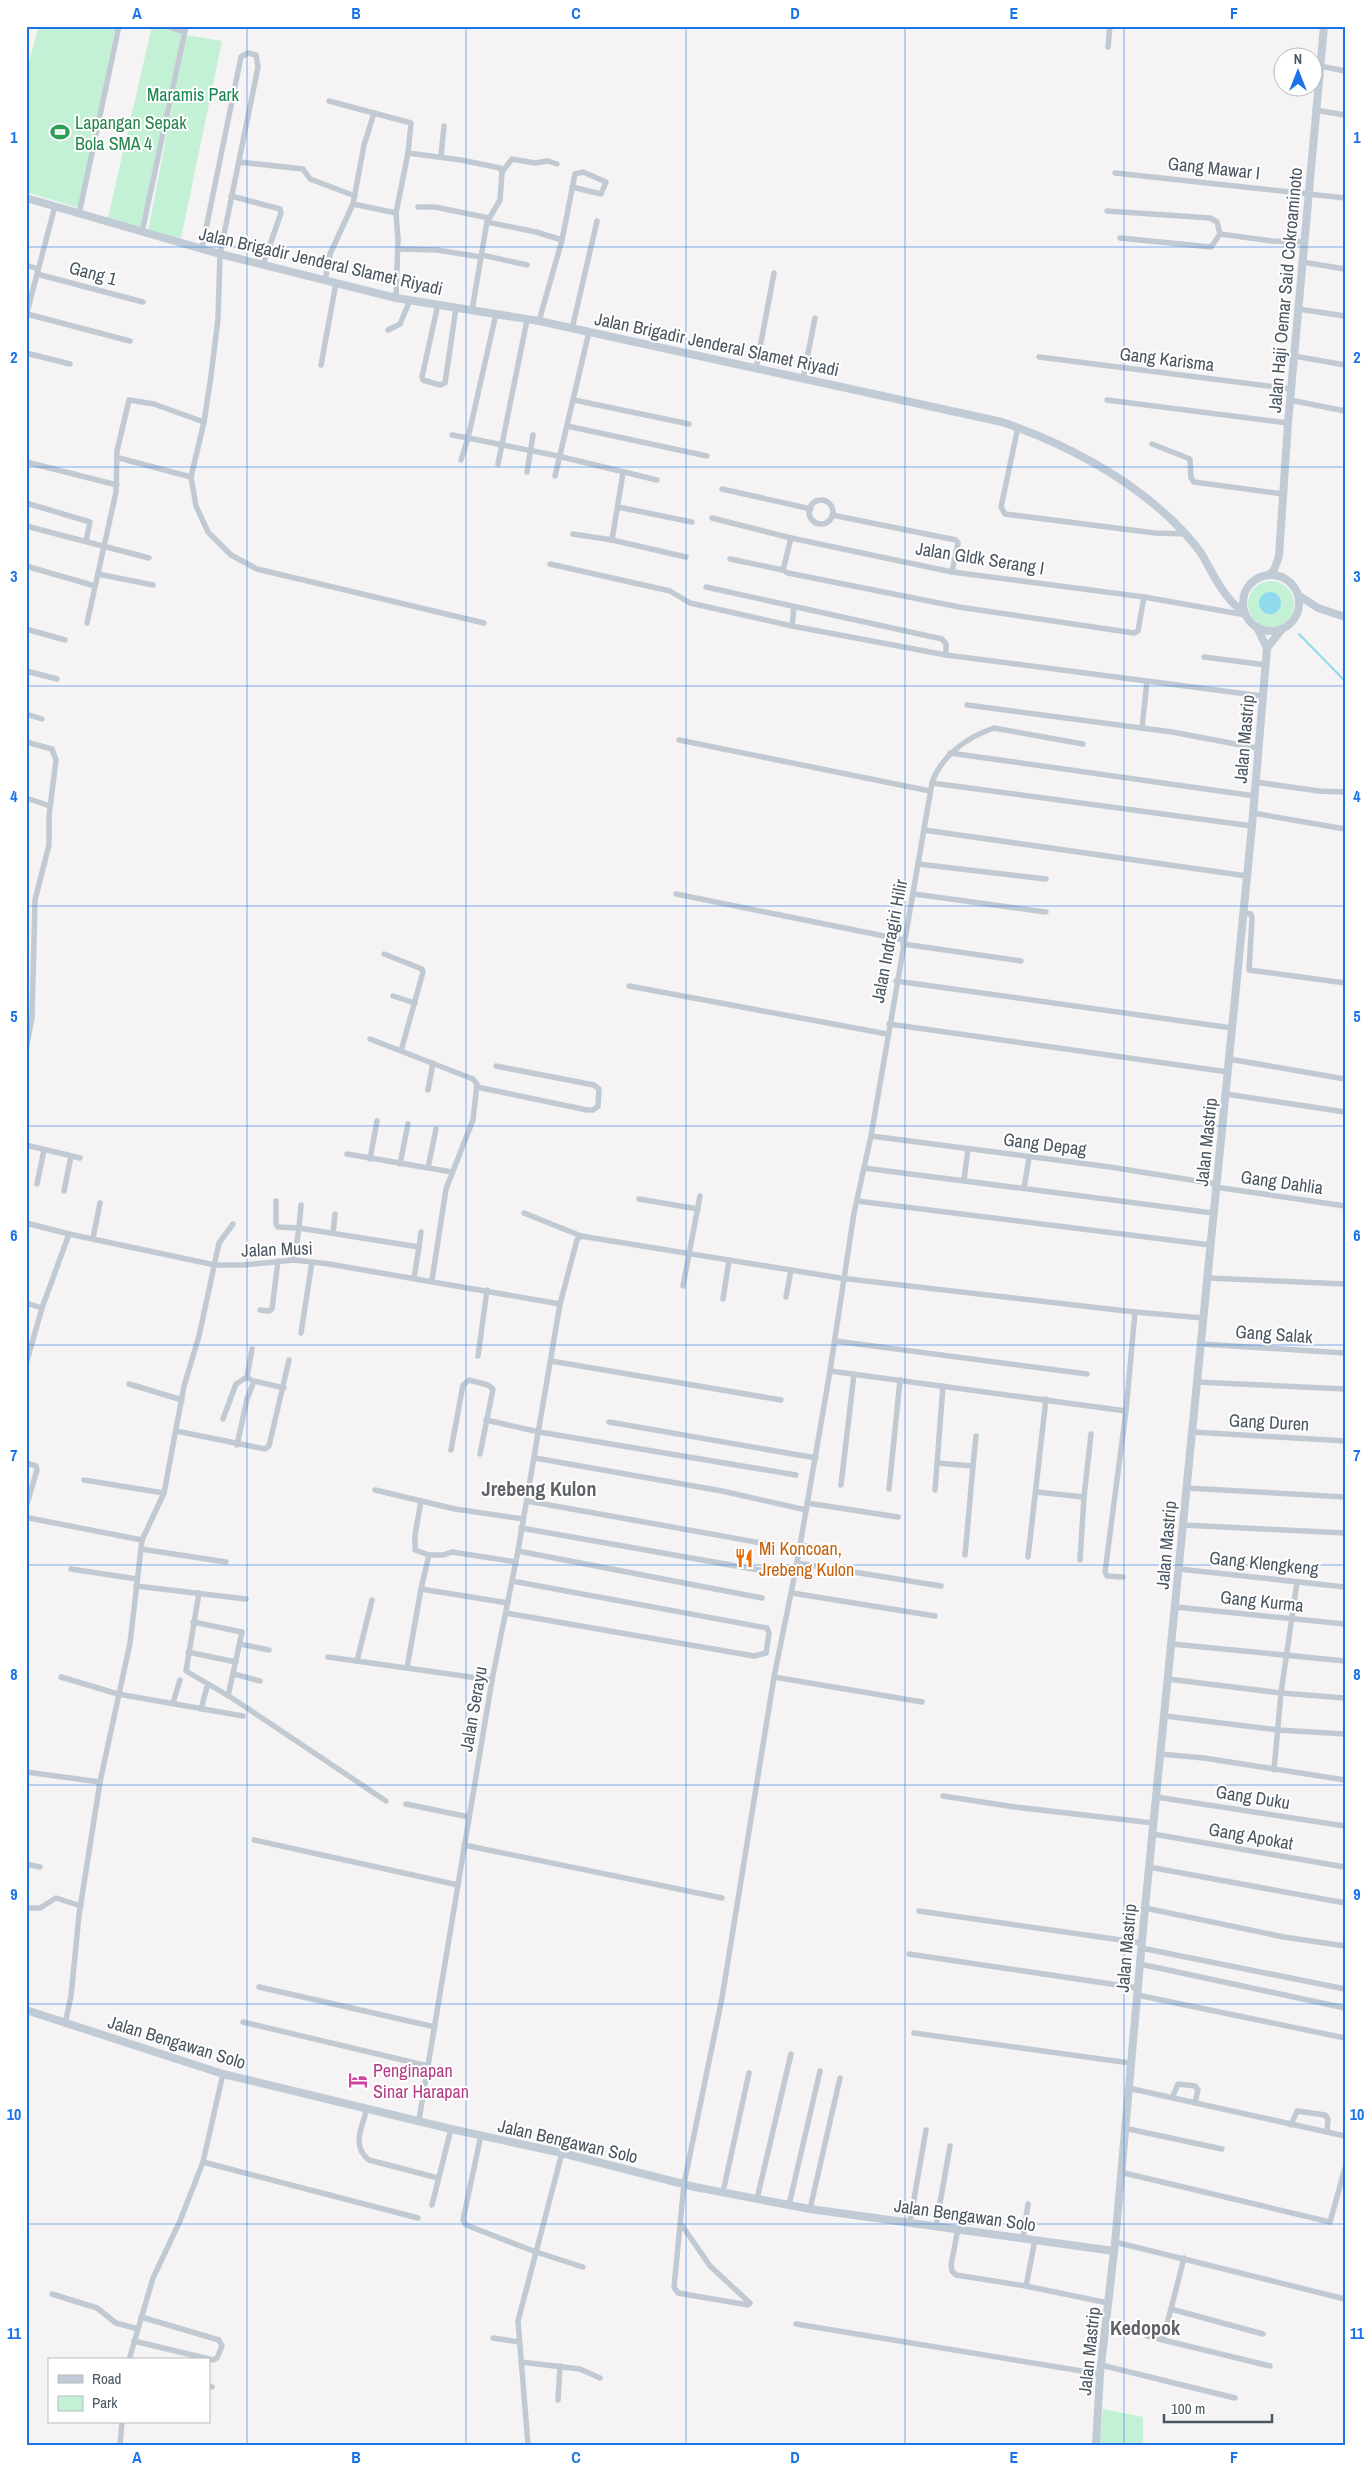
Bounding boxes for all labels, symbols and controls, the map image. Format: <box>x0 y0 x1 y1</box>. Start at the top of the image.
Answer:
text: A <box>132 2 142 24</box>
text: B <box>351 2 361 24</box>
text: C <box>571 2 581 24</box>
text: D <box>790 2 800 24</box>
text: E <box>1010 2 1019 24</box>
text: F <box>1230 2 1238 24</box>
north arrow <box>1274 48 1324 98</box>
text: N <box>1294 50 1302 68</box>
park label: Maramis Park <box>147 82 240 107</box>
place label: Lapangan Sepak Bola SMA 4 <box>75 110 187 156</box>
sports icon: Lapangan Sepak Bola SMA 4 <box>49 121 71 143</box>
text: 1 <box>10 126 18 148</box>
text: 1 <box>1353 126 1361 148</box>
street label: Gang Mawar I <box>1167 151 1261 185</box>
street label: Jalan Haji Oemar Said Cokroaminoto <box>1262 166 1308 414</box>
street label: Jalan Brigadir Jenderal Slamet Riyadi <box>197 221 445 301</box>
street label: Gang 1 <box>66 255 120 292</box>
street label: Jalan Brigadir Jenderal Slamet Riyadi <box>592 306 842 382</box>
street label: Gang Karisma <box>1118 341 1216 377</box>
text: 2 <box>10 346 18 368</box>
text: 2 <box>1353 346 1361 368</box>
street label: Jalan Gldk Serang I <box>914 536 1046 580</box>
text: 3 <box>10 565 18 587</box>
text: 3 <box>1353 565 1361 587</box>
street label: Jalan Mastrip <box>1228 694 1260 784</box>
text: 4 <box>10 785 18 807</box>
text: 4 <box>1353 785 1361 807</box>
street label: Jalan Indragiri Hilir <box>865 877 913 1005</box>
text: 5 <box>10 1005 18 1027</box>
text: 5 <box>1353 1005 1361 1027</box>
street label: Jalan Mastrip <box>1189 1097 1223 1187</box>
street label: Gang Depag <box>1002 1126 1089 1162</box>
street label: Gang Dahlia <box>1239 1164 1325 1200</box>
text: 6 <box>10 1224 18 1246</box>
text: 6 <box>1353 1224 1361 1246</box>
street label: Jalan Musi <box>241 1235 313 1263</box>
street label: Gang Salak <box>1235 1319 1314 1349</box>
street label: Gang Duren <box>1228 1407 1310 1437</box>
text: 7 <box>10 1444 18 1466</box>
text: 7 <box>1353 1444 1361 1466</box>
district label: Jrebeng Kulon <box>482 1475 596 1502</box>
street label: Jalan Mastrip <box>1150 1500 1182 1590</box>
place label: Mi Koncoan, Jrebeng Kulon <box>759 1536 854 1582</box>
street label: Gang Klengkeng <box>1208 1545 1321 1581</box>
restaurant icon: Mi Koncoan, Jrebeng Kulon <box>733 1547 755 1569</box>
street label: Gang Kurma <box>1219 1584 1305 1618</box>
text: 8 <box>10 1663 18 1685</box>
text: 8 <box>1353 1663 1361 1685</box>
street label: Jalan Serayu <box>453 1664 493 1754</box>
street label: Gang Duku <box>1214 1779 1292 1815</box>
street label: Gang Apokat <box>1207 1816 1295 1856</box>
text: 9 <box>10 1883 18 1905</box>
text: 9 <box>1353 1883 1361 1905</box>
street label: Jalan Mastrip <box>1110 1903 1142 1993</box>
street label: Jalan Bengawan Solo <box>105 2009 249 2075</box>
place label: Penginapan Sinar Harapan <box>373 2058 469 2104</box>
hotel icon: Penginapan Sinar Harapan <box>347 2069 369 2091</box>
text: 10 <box>7 2103 21 2125</box>
text: 10 <box>1350 2103 1364 2125</box>
street label: Jalan Bengawan Solo <box>496 2113 640 2169</box>
street label: Jalan Bengawan Solo <box>893 2193 1037 2237</box>
street label: Jalan Mastrip <box>1072 2306 1106 2396</box>
district label: Kedopok <box>1110 2314 1181 2341</box>
text: 11 <box>7 2322 22 2344</box>
text: 11 <box>1350 2322 1365 2344</box>
legend <box>48 2358 210 2424</box>
text: Road <box>92 2368 121 2389</box>
scale bar <box>1164 2391 1271 2423</box>
text: Park <box>92 2392 118 2413</box>
text: 100 m <box>1171 2398 1205 2419</box>
text: A <box>132 2446 142 2468</box>
text: B <box>351 2446 361 2468</box>
text: C <box>571 2446 581 2468</box>
text: D <box>790 2446 800 2468</box>
text: E <box>1010 2446 1019 2468</box>
text: F <box>1230 2446 1238 2468</box>

